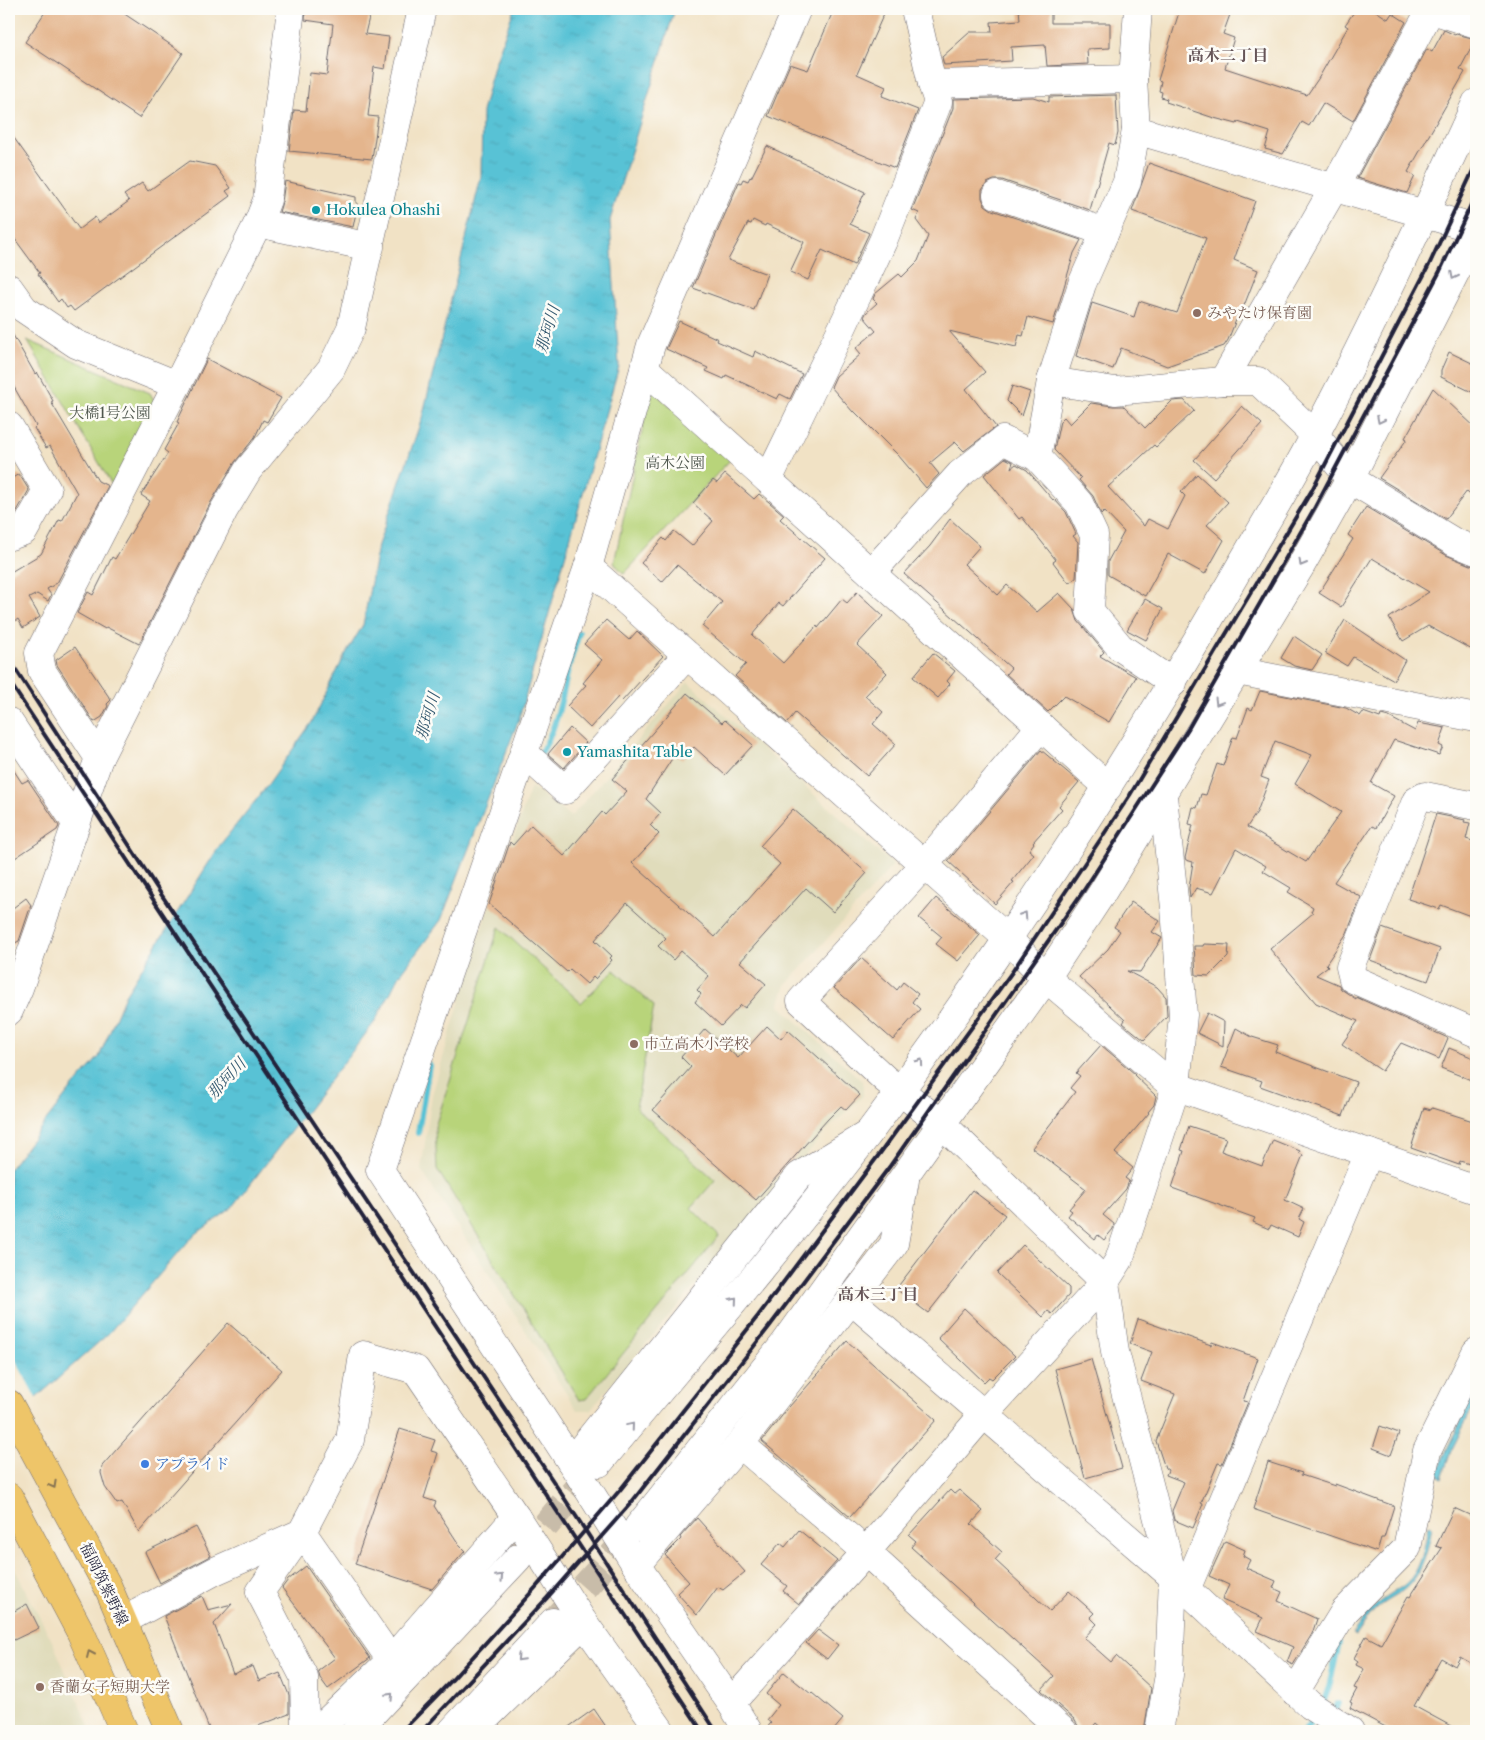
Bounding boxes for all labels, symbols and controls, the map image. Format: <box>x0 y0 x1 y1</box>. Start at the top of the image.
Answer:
district label: 高木二丁目 <box>1188 45 1268 65</box>
place label: Hokulea Ohashi <box>326 200 441 219</box>
marker: Hokulea Ohashi <box>310 204 322 216</box>
one-way arrow <box>1450 270 1460 279</box>
water label: 那珂川 <box>530 301 564 355</box>
place label: みやたけ保育園 <box>1207 303 1312 322</box>
marker: みやたけ保育園 <box>1191 307 1203 319</box>
park label: 大橋1号公園 <box>69 403 151 422</box>
one-way arrow <box>1376 415 1386 424</box>
park label: 高木公園 <box>645 453 705 472</box>
one-way arrow <box>1298 558 1308 567</box>
water label: 那珂川 <box>410 688 444 742</box>
one-way arrow <box>1215 697 1225 706</box>
place label: Yamashita Table <box>576 742 693 761</box>
marker: Yamashita Table <box>561 746 573 758</box>
one-way arrow <box>1017 911 1027 920</box>
place label: 市立高木小学校 <box>644 1034 749 1053</box>
marker: 市立高木小学校 <box>628 1038 640 1050</box>
water label: 那珂川 <box>202 1052 251 1102</box>
one-way arrow <box>914 1058 923 1068</box>
district label: 高木三丁目 <box>838 1284 918 1304</box>
one-way arrow <box>729 1297 738 1306</box>
one-way arrow <box>625 1422 634 1431</box>
place label: アプライド <box>155 1454 230 1473</box>
marker: アプライド <box>139 1458 151 1470</box>
one-way arrow <box>46 1479 56 1488</box>
street label: 福岡筑紫野線 <box>76 1539 133 1628</box>
one-way arrow <box>494 1573 503 1582</box>
one-way arrow <box>86 1650 97 1659</box>
one-way arrow <box>517 1652 526 1661</box>
place label: 香蘭女子短期大学 <box>50 1677 170 1696</box>
marker: 香蘭女子短期大学 <box>34 1681 46 1693</box>
one-way arrow <box>384 1692 393 1701</box>

